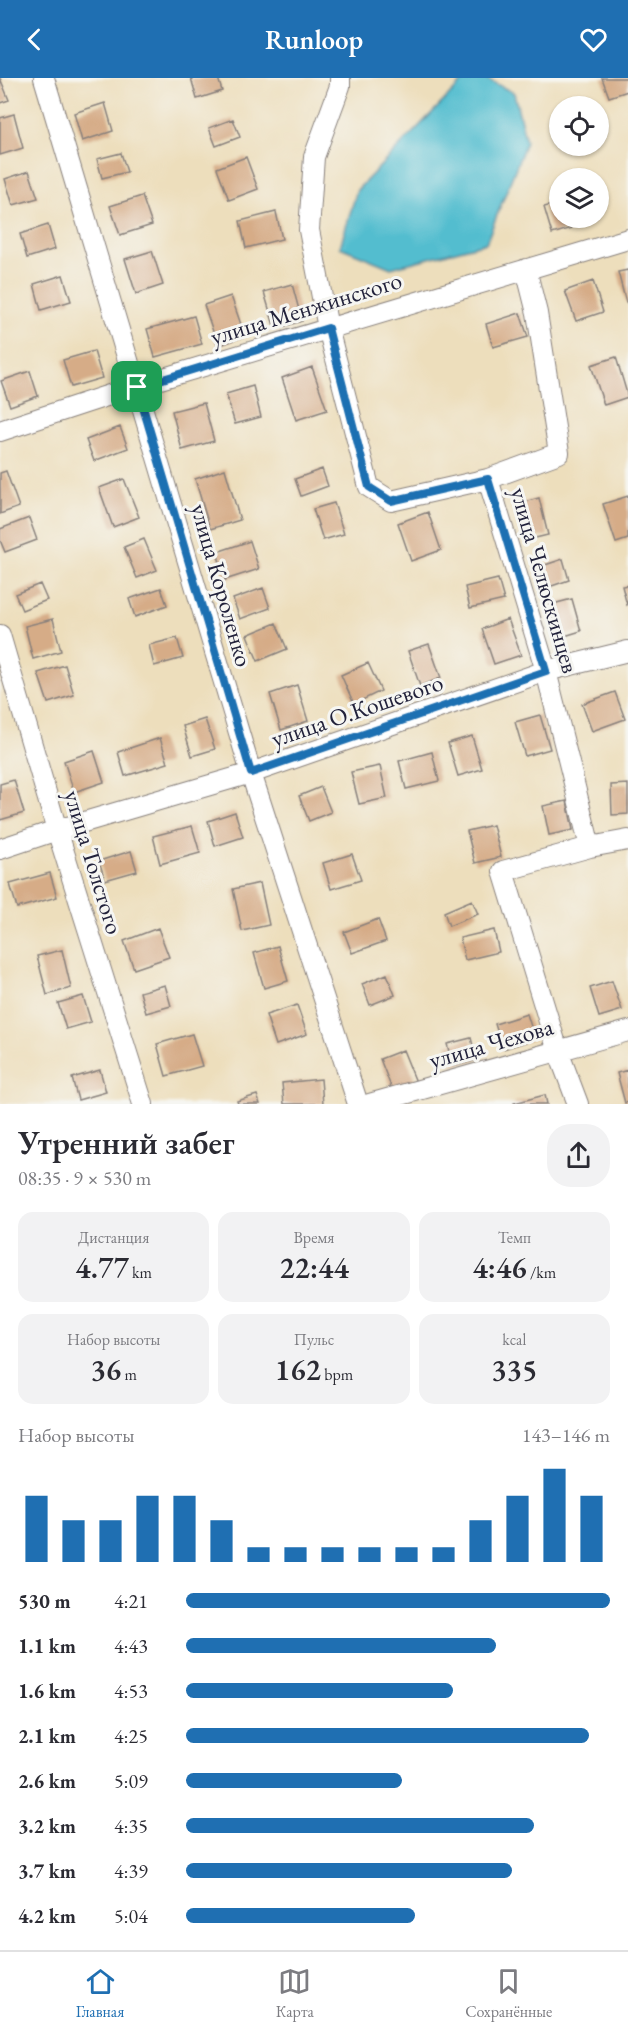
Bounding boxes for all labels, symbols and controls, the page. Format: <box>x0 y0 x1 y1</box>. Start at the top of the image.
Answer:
text: Runloop <box>265 22 363 57</box>
icon: back <box>18 23 51 56</box>
icon: heart <box>577 23 610 56</box>
map controls <box>549 96 609 228</box>
button: locate <box>549 96 609 156</box>
button: layers <box>549 168 609 228</box>
street label: улица Менжинского <box>207 264 406 352</box>
pin <box>111 361 162 412</box>
icon: arrive <box>120 370 153 403</box>
street label: улица Челюскинцев <box>504 484 586 676</box>
street label: улица Короленко <box>184 500 260 670</box>
street label: улица О.Кошевого <box>267 666 447 754</box>
street label: улица Толстого <box>57 786 131 938</box>
street label: улица Чехова <box>425 1010 557 1075</box>
text: Утренний забег <box>18 1121 235 1164</box>
button: share <box>547 1124 610 1187</box>
text: 08:35 · 9 × 530 m <box>18 1165 151 1191</box>
text: Дистанция <box>78 1227 149 1248</box>
text: Время <box>293 1227 335 1248</box>
text: Темп <box>498 1227 531 1248</box>
text: 4.77 <box>75 1248 129 1287</box>
text: 22:44 <box>279 1248 349 1287</box>
text: 4:46 <box>472 1248 527 1287</box>
text: km <box>129 1262 152 1283</box>
text: /km <box>527 1262 556 1283</box>
text: Набор высоты <box>67 1329 160 1350</box>
text: Пульс <box>294 1329 334 1350</box>
text: kcal <box>502 1329 526 1350</box>
text: 36 <box>90 1350 121 1389</box>
text: 162 <box>275 1350 321 1389</box>
text: 335 <box>491 1350 537 1389</box>
text: m <box>121 1364 137 1385</box>
text: bpm <box>321 1364 353 1385</box>
text: Набор высоты <box>18 1422 134 1448</box>
text: 143–146 m <box>522 1422 610 1448</box>
text: 530 m <box>18 1588 71 1614</box>
text: 4:21 <box>114 1588 148 1614</box>
text: 1.1 km <box>18 1633 76 1659</box>
text: 4:43 <box>114 1633 148 1659</box>
text: 1.6 km <box>18 1678 76 1704</box>
text: 4:53 <box>114 1678 148 1704</box>
text: 2.1 km <box>18 1723 76 1749</box>
text: 4:25 <box>114 1723 148 1749</box>
text: 2.6 km <box>18 1768 76 1794</box>
text: 5:09 <box>114 1768 148 1794</box>
text: 3.2 km <box>18 1813 76 1839</box>
text: 4:35 <box>114 1813 148 1839</box>
text: 3.7 km <box>18 1858 76 1884</box>
text: 4:39 <box>114 1858 148 1884</box>
text: 4.2 km <box>18 1903 76 1929</box>
text: 5:04 <box>114 1903 148 1929</box>
tab: Главная <box>76 1965 124 2022</box>
tab: Карта <box>276 1965 314 2022</box>
tab: Сохранённые <box>465 1965 552 2022</box>

